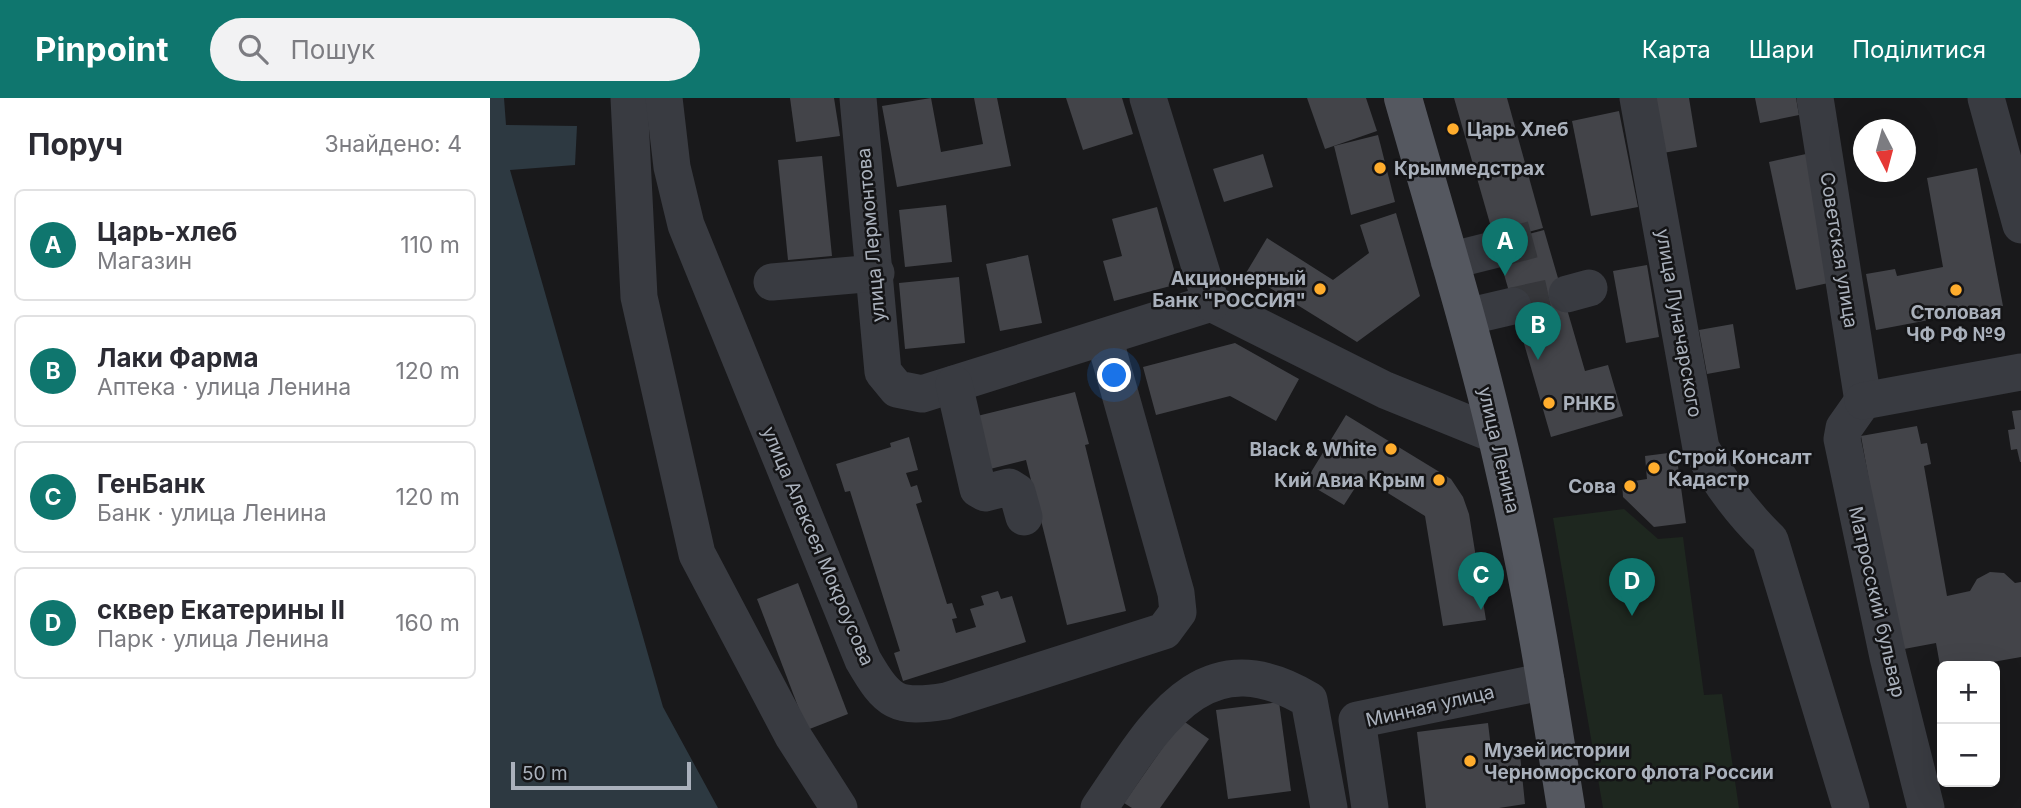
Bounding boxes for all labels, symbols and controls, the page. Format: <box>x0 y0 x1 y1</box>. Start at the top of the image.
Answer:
search box <box>210 18 700 81</box>
text: Pinpoint <box>35 29 168 69</box>
icon: search <box>234 30 272 68</box>
text: Пошук <box>290 34 375 65</box>
text: Карта <box>1642 35 1711 64</box>
text: Шари <box>1749 35 1814 64</box>
text: Поділитися <box>1852 35 1986 64</box>
place label: Царь Хлеб <box>1467 118 1569 141</box>
north arrow <box>1853 119 1916 182</box>
marker: Царь Хлеб <box>1445 121 1461 137</box>
text: Поруч <box>28 126 123 162</box>
text: Знайдено: 4 <box>324 130 462 158</box>
street label: улица Лермонтова <box>852 147 890 323</box>
place label: Крыммедстрах <box>1394 157 1545 180</box>
marker: Крыммедстрах <box>1372 160 1388 176</box>
street label: Советская улица <box>1815 171 1863 329</box>
text: Царь-хлеб <box>97 216 238 247</box>
pin: A <box>1482 218 1528 276</box>
street label: улица Луначарского <box>1651 227 1707 419</box>
text: A <box>44 231 62 259</box>
text: 110 m <box>400 231 460 259</box>
text: Магазин <box>97 247 192 275</box>
place label: Акционерный Банк "РОССИЯ" <box>1152 267 1306 312</box>
marker: Акционерный Банк "РОССИЯ" <box>1312 281 1328 297</box>
marker: Столовая ЧФ РФ №9 <box>1948 282 1964 298</box>
place label: Столовая ЧФ РФ №9 <box>1906 301 2006 346</box>
pin: B <box>1515 302 1561 360</box>
text: Лаки Фарма <box>97 342 259 373</box>
text: B <box>45 357 61 385</box>
text: 120 m <box>395 357 460 385</box>
your location <box>1097 358 1131 392</box>
text: Аптека · улица Ленина <box>97 373 351 401</box>
street label: улица Ленина <box>1473 385 1525 515</box>
place label: РНКБ <box>1563 392 1615 415</box>
marker: РНКБ <box>1541 395 1557 411</box>
street label: улица Алексея Мокроусова <box>757 423 879 669</box>
place label: Black & White <box>1250 438 1377 461</box>
marker: Black & White <box>1383 441 1399 457</box>
place label: Строй Консалт Кадастр <box>1668 446 1812 491</box>
marker: Строй Консалт Кадастр <box>1646 460 1662 476</box>
text: ГенБанк <box>97 468 205 499</box>
place label: Кий Авиа Крым <box>1274 469 1425 492</box>
marker: Кий Авиа Крым <box>1431 472 1447 488</box>
place label: Сова <box>1568 475 1616 498</box>
marker: Сова <box>1622 478 1638 494</box>
text: C <box>44 483 62 511</box>
text: 120 m <box>395 483 460 511</box>
text: Банк · улица Ленина <box>97 499 327 527</box>
street label: Матросский бульвар <box>1844 504 1910 700</box>
pin: C <box>1458 552 1504 610</box>
pin: D <box>1609 558 1655 616</box>
text: cквер Екатерины II <box>97 594 345 625</box>
text: D <box>45 609 61 637</box>
text: 160 m <box>395 609 460 637</box>
text: Парк · улица Ленина <box>97 625 329 653</box>
map controls <box>1937 661 2000 787</box>
button: + <box>1937 661 2000 724</box>
street label: Минная улица <box>1363 680 1497 732</box>
button: − <box>1937 724 2000 787</box>
place label: Музей истории Черноморского флота России <box>1484 739 1774 784</box>
marker: Музей истории Черноморского флота России <box>1462 753 1478 769</box>
scale bar <box>511 759 691 791</box>
text: 50 m <box>522 762 568 785</box>

